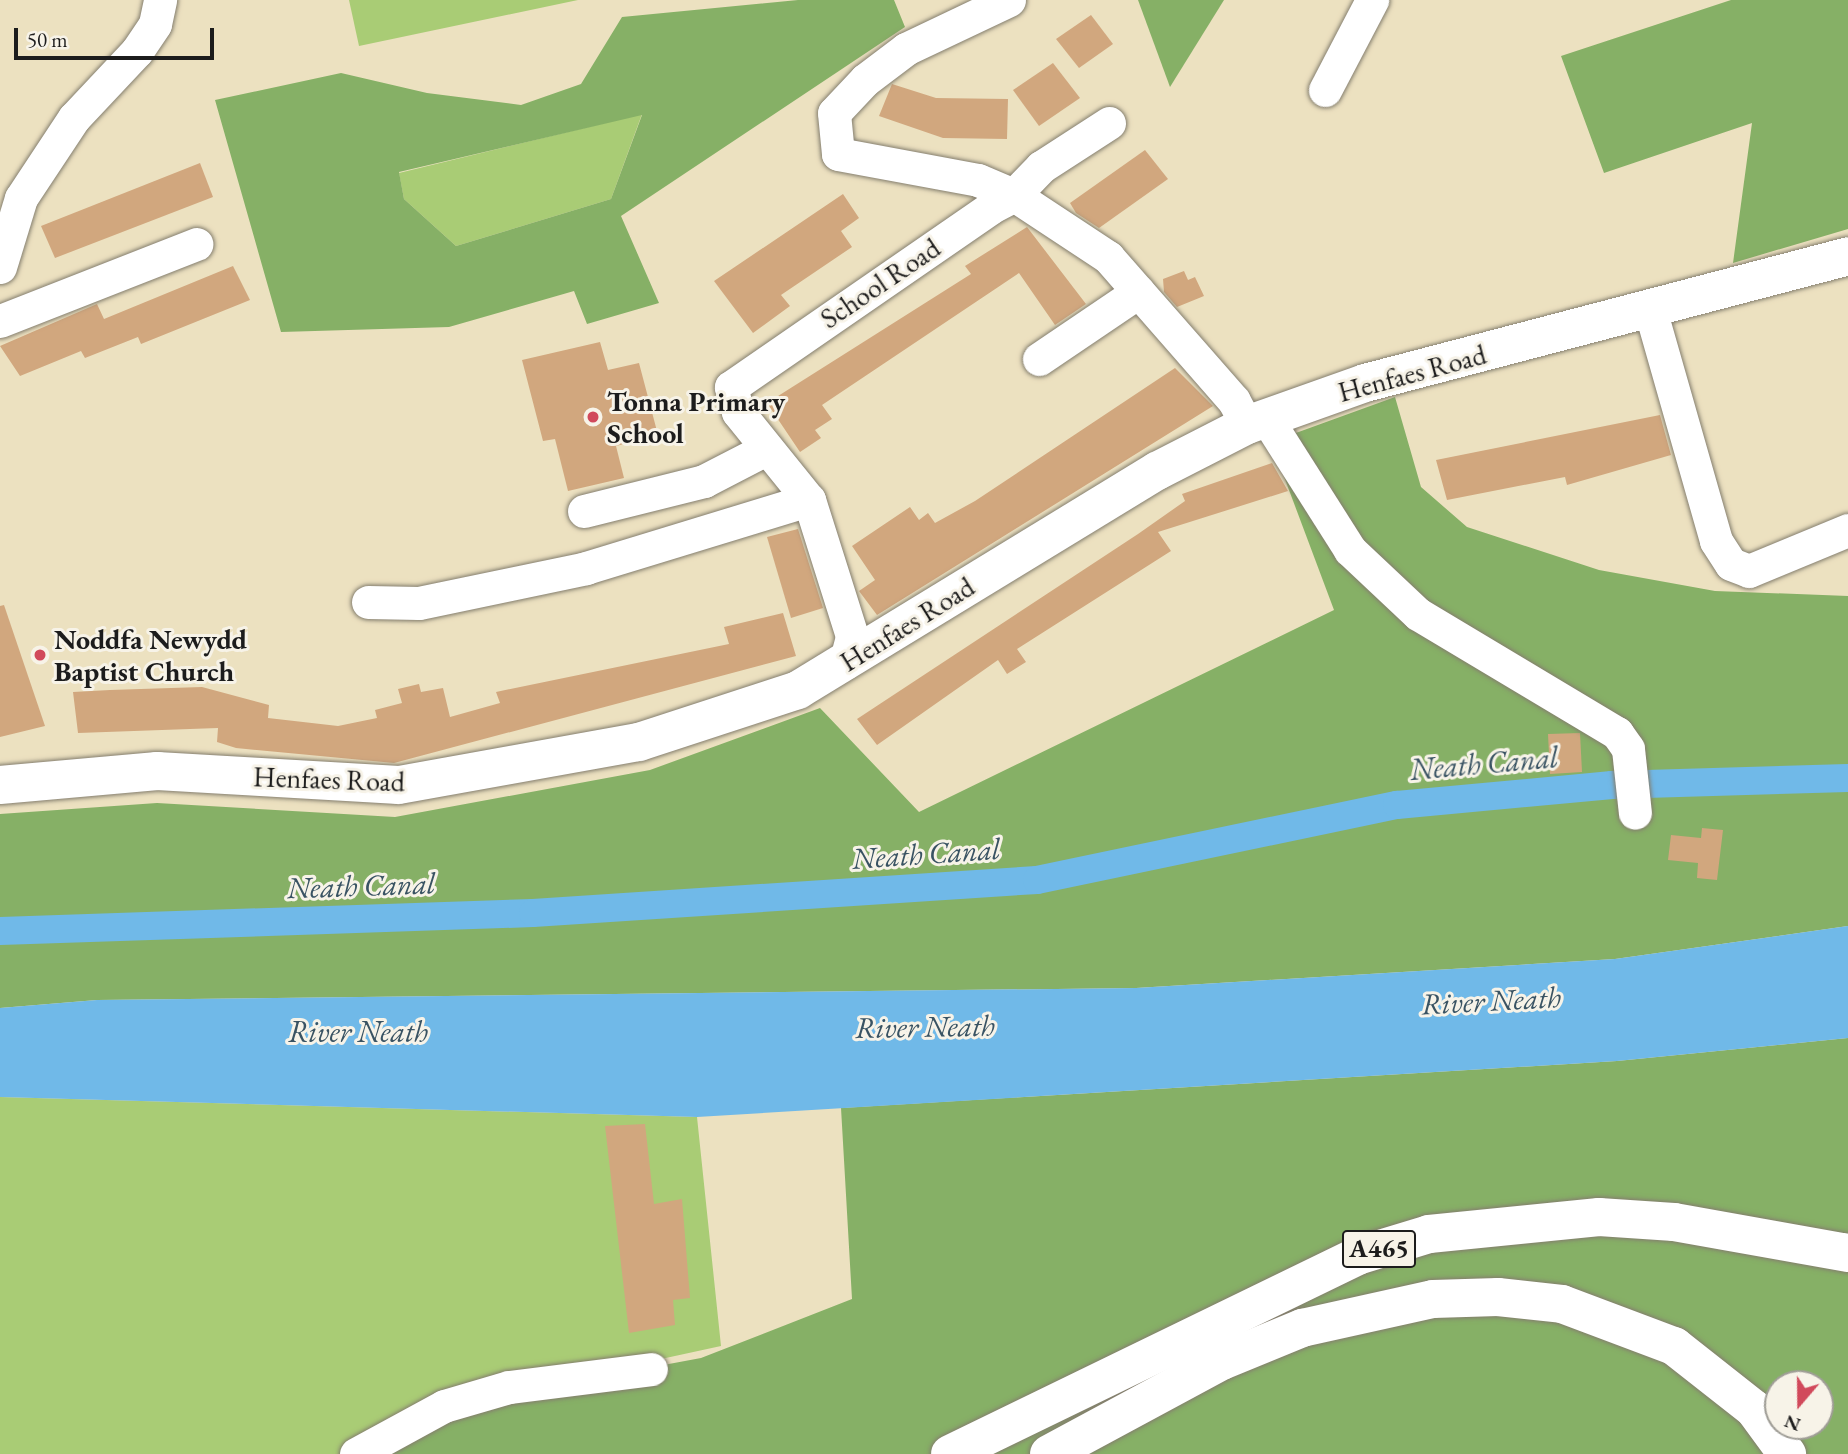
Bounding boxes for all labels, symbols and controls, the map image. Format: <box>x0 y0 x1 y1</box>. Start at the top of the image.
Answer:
scale bar <box>18 14 217 58</box>
text: 50 m <box>27 26 68 53</box>
street label: School Road <box>814 231 946 335</box>
street label: Henfaes Road <box>1334 337 1490 409</box>
place label: Tonna Primary School <box>607 384 785 450</box>
marker: Tonna Primary School <box>585 409 601 425</box>
street label: Henfaes Road <box>834 569 980 679</box>
place label: Noddfa Newydd Baptist Church <box>54 622 247 688</box>
marker: Noddfa Newydd Baptist Church <box>32 647 48 663</box>
water label: Neath Canal <box>1408 740 1560 788</box>
street label: Henfaes Road <box>252 760 406 798</box>
water label: Neath Canal <box>851 831 1001 877</box>
water label: Neath Canal <box>286 865 436 907</box>
water label: River Neath <box>1420 979 1562 1023</box>
water label: River Neath <box>855 1008 995 1046</box>
water label: River Neath <box>288 1014 428 1050</box>
road number: A465 <box>1340 1226 1418 1272</box>
north arrow <box>1764 1370 1834 1440</box>
text: N <box>1781 1409 1804 1438</box>

